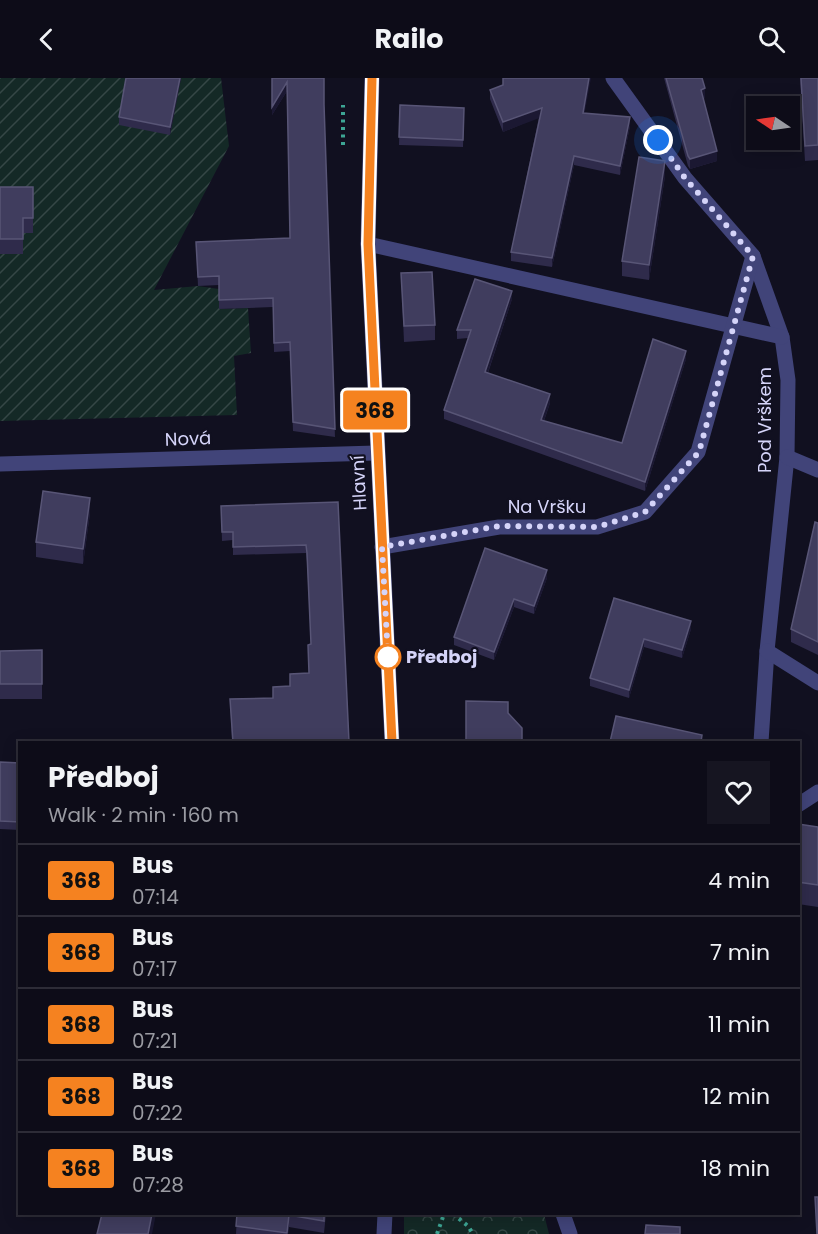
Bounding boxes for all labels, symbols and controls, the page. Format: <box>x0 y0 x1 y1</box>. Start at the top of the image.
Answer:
text: Railo <box>374 20 444 57</box>
icon: back <box>30 23 63 56</box>
icon: search <box>755 23 788 56</box>
north arrow <box>746 96 800 150</box>
map controls <box>746 96 800 150</box>
your location <box>643 125 673 155</box>
street label: Pod Vrškem <box>752 367 777 473</box>
line badge: 368 <box>340 390 410 430</box>
text: 368 <box>355 396 395 425</box>
street label: Nová <box>164 425 212 452</box>
street label: Hlavní <box>345 455 372 511</box>
street label: Na Vršku <box>508 494 586 519</box>
marker: Předboj <box>375 644 401 670</box>
place label: Předboj <box>406 644 477 669</box>
text: Předboj <box>48 758 159 797</box>
button: heart <box>707 761 770 824</box>
text: Walk · 2 min · 160 m <box>48 801 239 829</box>
text: Bus <box>132 850 174 881</box>
text: 4 min <box>708 865 770 896</box>
text: 368 <box>61 866 101 895</box>
text: 07:14 <box>132 883 179 911</box>
text: Bus <box>132 922 174 953</box>
text: 7 min <box>710 937 770 968</box>
text: 368 <box>61 938 101 967</box>
text: 07:17 <box>132 955 177 983</box>
text: Bus <box>132 994 174 1025</box>
text: 11 min <box>708 1009 770 1040</box>
text: 368 <box>61 1010 101 1039</box>
text: 07:21 <box>132 1027 178 1055</box>
text: Bus <box>132 1066 174 1097</box>
text: 12 min <box>702 1081 770 1112</box>
text: 368 <box>61 1082 101 1111</box>
text: 07:22 <box>132 1099 183 1127</box>
text: Bus <box>132 1138 174 1169</box>
text: 18 min <box>701 1153 770 1184</box>
text: 368 <box>61 1154 101 1183</box>
text: 07:28 <box>132 1171 184 1199</box>

